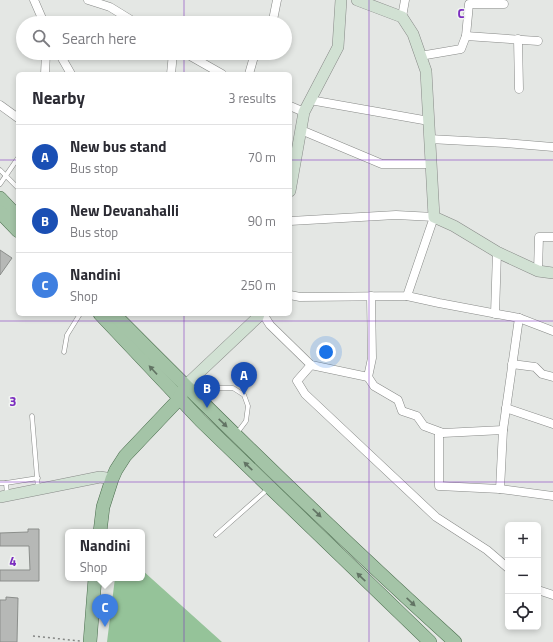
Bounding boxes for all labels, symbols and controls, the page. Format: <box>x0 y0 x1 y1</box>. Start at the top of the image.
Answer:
text: C <box>457 3 465 23</box>
search box <box>16 16 292 60</box>
icon: search <box>30 27 52 49</box>
text: Search here <box>62 27 136 50</box>
text: Nearby <box>32 85 85 111</box>
text: 3 results <box>228 88 276 108</box>
text: New bus stand <box>70 135 166 158</box>
text: A <box>41 147 49 167</box>
text: 70 m <box>248 147 276 167</box>
text: Bus stop <box>70 158 118 178</box>
text: New Devanahalli <box>70 199 179 222</box>
text: B <box>41 211 49 231</box>
text: 90 m <box>248 211 276 231</box>
text: Bus stop <box>70 222 118 242</box>
text: Nandini <box>70 263 121 286</box>
text: C <box>41 275 49 295</box>
text: 250 m <box>240 275 276 295</box>
text: Shop <box>70 286 98 306</box>
your location <box>316 342 336 362</box>
pin: A <box>231 362 257 395</box>
one-way arrow <box>148 365 157 375</box>
pin: B <box>194 375 220 408</box>
text: 3 <box>9 391 17 411</box>
one-way arrow <box>218 418 228 428</box>
one-way arrow <box>243 462 253 471</box>
one-way arrow <box>312 508 322 518</box>
map controls <box>505 522 541 630</box>
button: + <box>505 522 541 558</box>
popup <box>65 529 145 581</box>
text: Nandini <box>80 534 130 557</box>
text: 4 <box>9 551 17 571</box>
text: Shop <box>80 557 107 577</box>
button: − <box>505 558 541 594</box>
one-way arrow <box>356 572 366 581</box>
pin: C <box>92 594 118 627</box>
button: locate <box>505 594 541 630</box>
one-way arrow <box>406 598 417 607</box>

